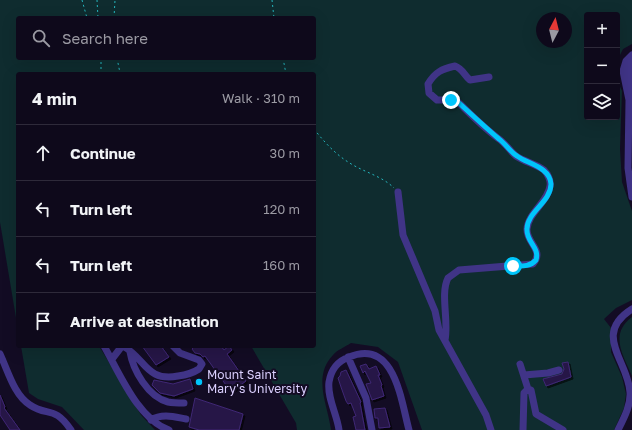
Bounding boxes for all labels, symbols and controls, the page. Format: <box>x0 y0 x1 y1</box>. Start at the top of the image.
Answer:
north arrow <box>536 12 572 48</box>
map controls <box>584 12 620 120</box>
button: + <box>584 12 620 48</box>
search box <box>16 16 316 60</box>
icon: search <box>30 27 52 49</box>
text: Search here <box>62 29 148 47</box>
button: − <box>584 48 620 84</box>
button: layers <box>584 84 620 120</box>
text: 4 min <box>32 88 77 109</box>
text: Walk · 310 m <box>222 90 300 106</box>
route end <box>442 91 460 109</box>
icon: ahead <box>32 142 54 164</box>
text: Continue <box>70 144 136 162</box>
text: 30 m <box>270 145 300 161</box>
icon: left <box>32 198 54 220</box>
text: Turn left <box>70 200 132 218</box>
text: 120 m <box>263 201 300 217</box>
icon: left <box>32 254 54 276</box>
text: Turn left <box>70 256 132 274</box>
text: 160 m <box>263 257 300 273</box>
route start <box>504 257 522 275</box>
icon: arrive <box>32 310 54 332</box>
text: Arrive at destination <box>70 312 219 330</box>
place label: Mount Saint Mary's University <box>207 367 307 396</box>
marker: Mount Saint Mary's University <box>194 377 204 387</box>

